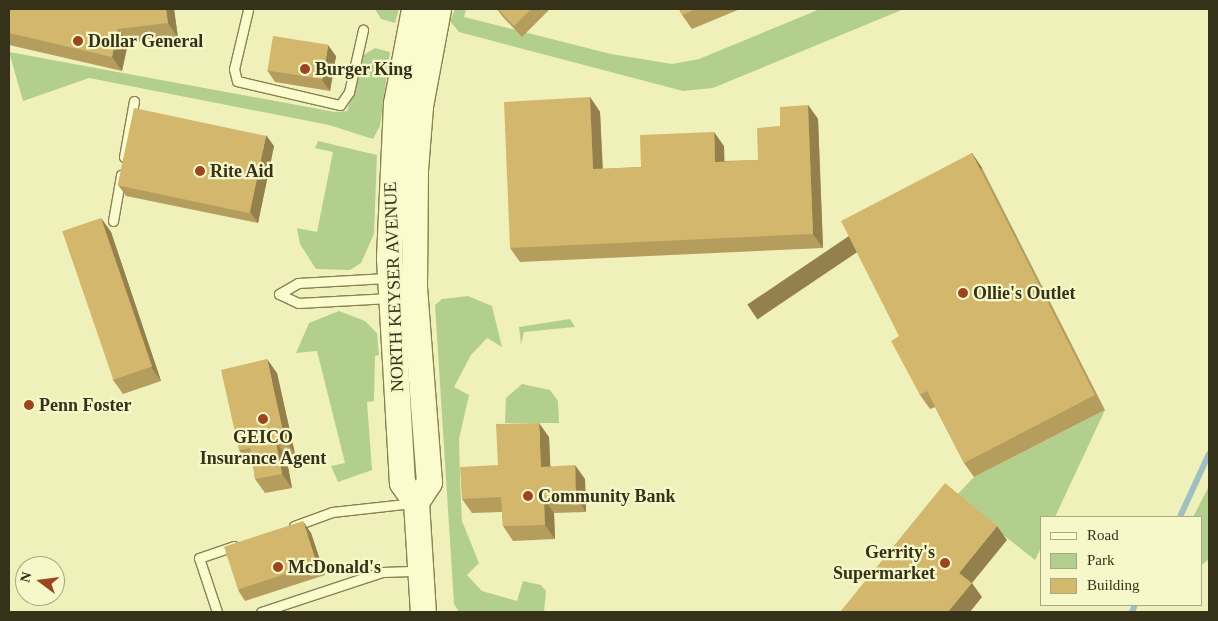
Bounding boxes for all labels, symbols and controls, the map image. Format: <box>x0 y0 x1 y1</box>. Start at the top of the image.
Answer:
place label: Dollar General <box>88 30 203 52</box>
marker: Dollar General <box>72 35 84 47</box>
place label: Burger King <box>315 58 412 80</box>
marker: Burger King <box>299 63 311 75</box>
place label: Rite Aid <box>210 160 274 182</box>
marker: Rite Aid <box>194 165 206 177</box>
street label: NORTH KEYSER AVENUE <box>380 181 408 393</box>
place label: Ollie's Outlet <box>973 282 1075 304</box>
marker: Ollie's Outlet <box>957 287 969 299</box>
place label: Penn Foster <box>39 394 131 416</box>
marker: Penn Foster <box>23 399 35 411</box>
marker: GEICO Insurance Agent <box>257 413 269 425</box>
place label: GEICO Insurance Agent <box>199 427 327 469</box>
place label: Community Bank <box>538 485 676 507</box>
marker: Community Bank <box>522 490 534 502</box>
legend <box>1040 516 1203 606</box>
text: Road <box>1087 527 1119 543</box>
place label: Gerrity's Supermarket <box>833 542 935 584</box>
text: Park <box>1087 552 1115 568</box>
north arrow <box>15 556 65 606</box>
place label: McDonald's <box>288 556 381 578</box>
marker: Gerrity's Supermarket <box>939 557 951 569</box>
marker: McDonald's <box>272 561 284 573</box>
text: N <box>17 570 35 584</box>
text: Building <box>1087 577 1140 593</box>

